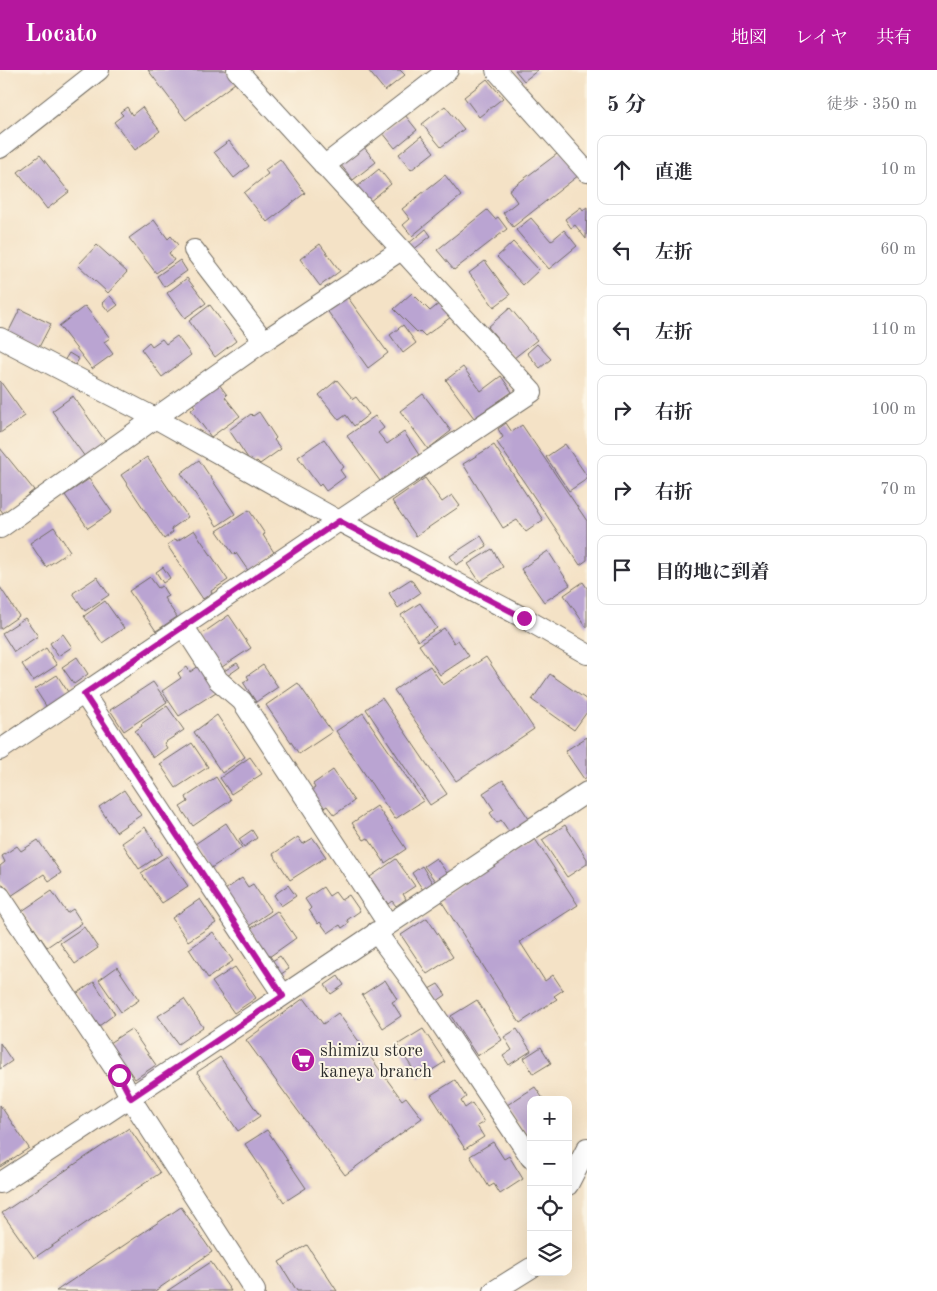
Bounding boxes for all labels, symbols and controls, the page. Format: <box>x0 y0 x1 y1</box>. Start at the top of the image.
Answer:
text: Locato <box>25 23 97 47</box>
text: 地図 <box>731 29 767 47</box>
text: レイヤ <box>795 29 848 47</box>
text: 共有 <box>876 29 912 47</box>
text: 5 分 <box>607 95 646 116</box>
text: 徒歩 · 350 m <box>827 97 917 113</box>
icon: ahead <box>608 156 636 184</box>
text: 10 m <box>880 162 916 178</box>
text: 直進 <box>655 164 693 183</box>
icon: left <box>608 236 636 264</box>
text: 60 m <box>880 242 916 258</box>
text: 左折 <box>655 244 693 263</box>
icon: left <box>608 316 636 344</box>
text: 110 m <box>871 322 916 338</box>
text: 左折 <box>655 324 693 343</box>
icon: right <box>608 396 636 424</box>
text: 100 m <box>871 402 916 418</box>
text: 右折 <box>655 404 693 423</box>
icon: right <box>608 476 636 504</box>
text: 70 m <box>880 482 916 498</box>
text: 右折 <box>655 484 693 503</box>
icon: arrive <box>608 556 636 584</box>
text: 目的地に到着 <box>655 564 769 583</box>
route end <box>513 607 536 630</box>
place label: shimizu store kaneya branch <box>320 1042 432 1081</box>
supermarket icon: shimizu store kaneya branch <box>290 1047 316 1073</box>
route start <box>108 1064 131 1087</box>
map controls <box>527 1096 572 1276</box>
button: + <box>527 1096 572 1141</box>
button: − <box>527 1141 572 1186</box>
button: locate <box>527 1186 572 1231</box>
button: layers <box>527 1231 572 1276</box>

